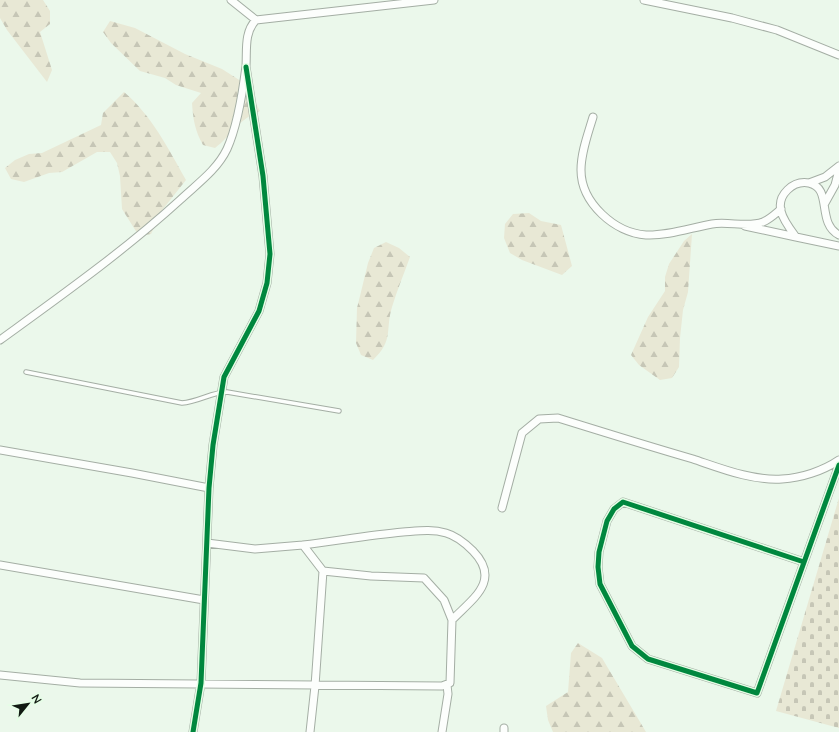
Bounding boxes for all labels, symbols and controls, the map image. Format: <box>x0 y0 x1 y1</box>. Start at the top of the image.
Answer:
north arrow <box>8 684 48 724</box>
text: N <box>29 692 45 706</box>

